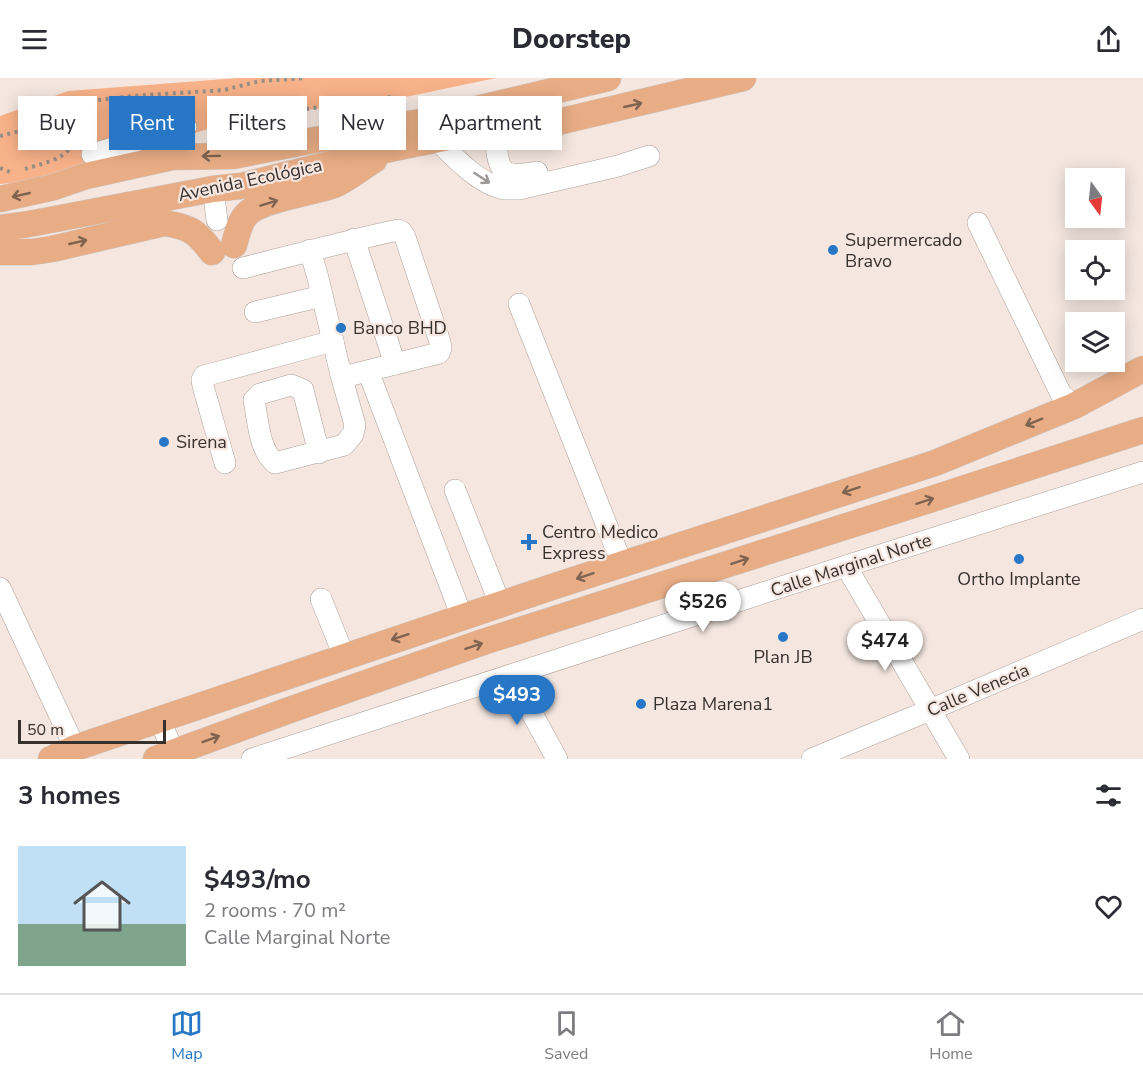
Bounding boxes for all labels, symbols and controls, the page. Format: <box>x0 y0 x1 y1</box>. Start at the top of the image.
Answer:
text: Doorstep <box>512 21 631 58</box>
icon: menu <box>18 23 51 56</box>
icon: share <box>1092 23 1125 56</box>
chip: Buy <box>18 96 97 150</box>
chip: Rent <box>109 96 195 150</box>
chip: Filters <box>207 96 307 150</box>
chip: New <box>319 96 406 150</box>
chip: Apartment <box>418 96 562 150</box>
one-way arrow <box>624 98 643 110</box>
one-way arrow <box>202 150 222 162</box>
street label: Avenida Ecológica <box>176 153 324 207</box>
north arrow <box>1065 168 1125 228</box>
map controls <box>1065 168 1125 372</box>
one-way arrow <box>473 172 490 184</box>
one-way arrow <box>12 190 31 201</box>
one-way arrow <box>259 197 278 208</box>
place label: Supermercado Bravo <box>845 228 962 273</box>
one-way arrow <box>69 236 88 248</box>
button: locate <box>1065 240 1125 300</box>
marker: Supermercado Bravo <box>826 243 840 257</box>
button: layers <box>1065 312 1125 372</box>
place label: Banco BHD <box>353 316 447 340</box>
marker: Banco BHD <box>334 321 348 335</box>
one-way arrow <box>1025 417 1044 428</box>
place label: Sirena <box>176 430 227 454</box>
marker: Sirena <box>157 435 171 449</box>
one-way arrow <box>842 485 861 496</box>
one-way arrow <box>915 495 934 506</box>
place label: Centro Medico Express <box>542 520 658 565</box>
street label: Calle Marginal Norte <box>767 528 935 602</box>
marker: Centro Medico Express <box>520 533 538 551</box>
marker: Ortho Implante <box>1012 552 1026 566</box>
one-way arrow <box>730 555 749 566</box>
place label: Ortho Implante <box>957 567 1081 591</box>
one-way arrow <box>576 571 595 582</box>
pin: $526 <box>667 582 739 633</box>
text: $526 <box>679 588 727 615</box>
pin: $474 <box>849 621 921 672</box>
text: $474 <box>861 627 909 654</box>
marker: Plan JB <box>776 630 790 644</box>
one-way arrow <box>391 632 410 643</box>
one-way arrow <box>464 639 483 650</box>
place label: Plan JB <box>753 645 813 669</box>
street label: Calle Venecia <box>923 658 1033 722</box>
pin: $493 <box>481 675 553 726</box>
text: $493 <box>493 681 541 708</box>
place label: Plaza Marena1 <box>653 692 773 716</box>
marker: Plaza Marena1 <box>634 697 648 711</box>
scale bar <box>18 717 166 744</box>
text: 50 m <box>27 719 64 741</box>
one-way arrow <box>201 732 220 743</box>
text: 3 homes <box>18 778 120 813</box>
icon: filters <box>1092 779 1125 812</box>
text: $493/mo <box>204 862 311 897</box>
icon: home <box>66 870 138 942</box>
icon: heart <box>1092 890 1125 923</box>
text: 2 rooms · 70 m² <box>204 897 346 924</box>
text: Calle Marginal Norte <box>204 924 391 951</box>
tab: Map <box>170 1007 203 1065</box>
tab: Saved <box>544 1007 588 1065</box>
tab: Home <box>929 1007 973 1065</box>

